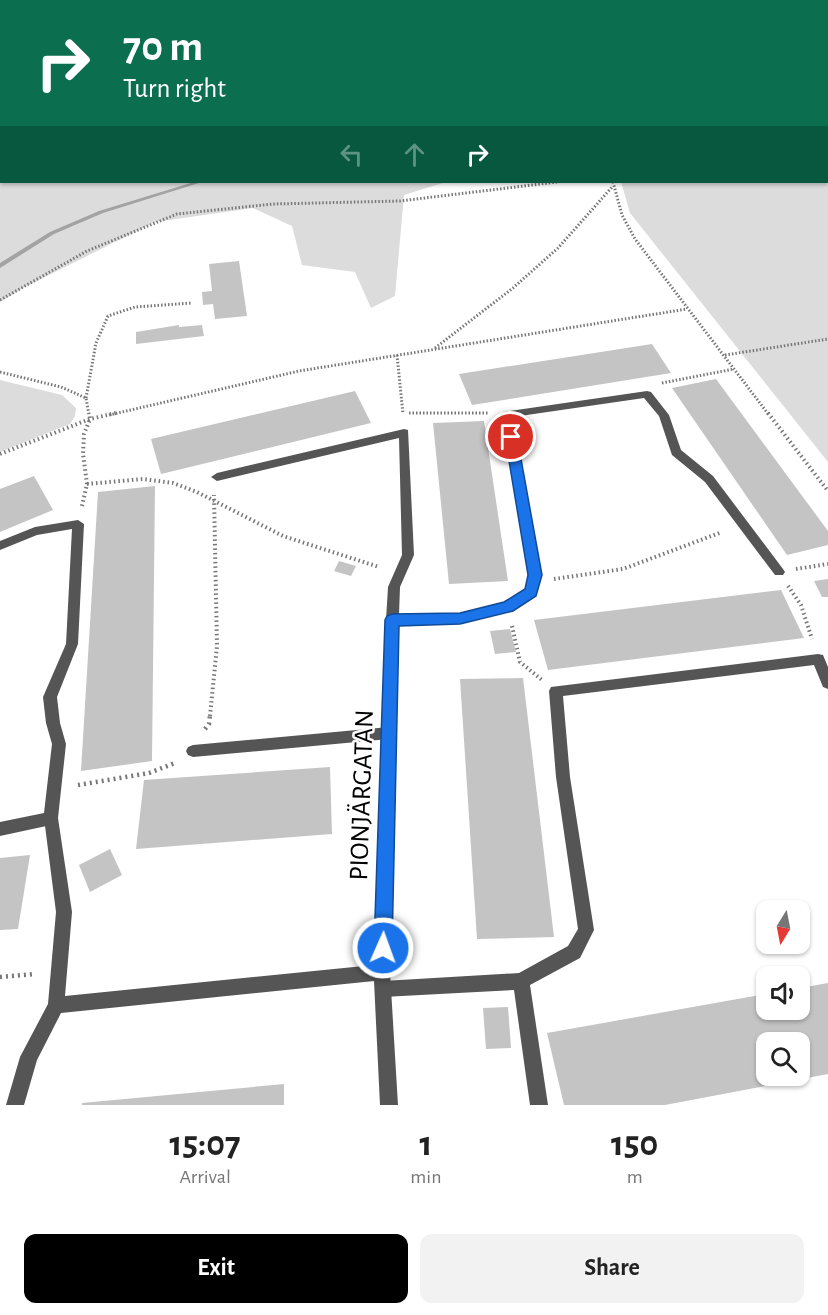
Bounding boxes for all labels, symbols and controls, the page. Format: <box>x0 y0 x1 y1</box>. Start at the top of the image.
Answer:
icon: right <box>24 24 102 102</box>
text: 70 m <box>123 26 203 68</box>
text: Turn right <box>123 75 226 102</box>
icon: left <box>335 138 368 171</box>
icon: ahead <box>398 138 431 171</box>
icon: right <box>461 138 494 171</box>
pin <box>485 411 536 462</box>
icon: arrive <box>494 420 527 453</box>
street label: PIONJÄRGATAN <box>343 709 378 881</box>
north arrow <box>756 900 810 954</box>
map controls <box>756 900 810 1086</box>
position arrow <box>351 916 415 980</box>
button: sound <box>756 966 810 1020</box>
button: search <box>756 1032 810 1086</box>
text: 15:07 <box>170 1126 241 1162</box>
text: 1 <box>419 1126 432 1162</box>
text: 150 <box>611 1126 658 1162</box>
text: Arrival <box>179 1167 231 1187</box>
text: min <box>410 1167 441 1187</box>
text: m <box>627 1167 643 1187</box>
button: Exit <box>24 1234 408 1303</box>
button: Share <box>420 1234 804 1303</box>

